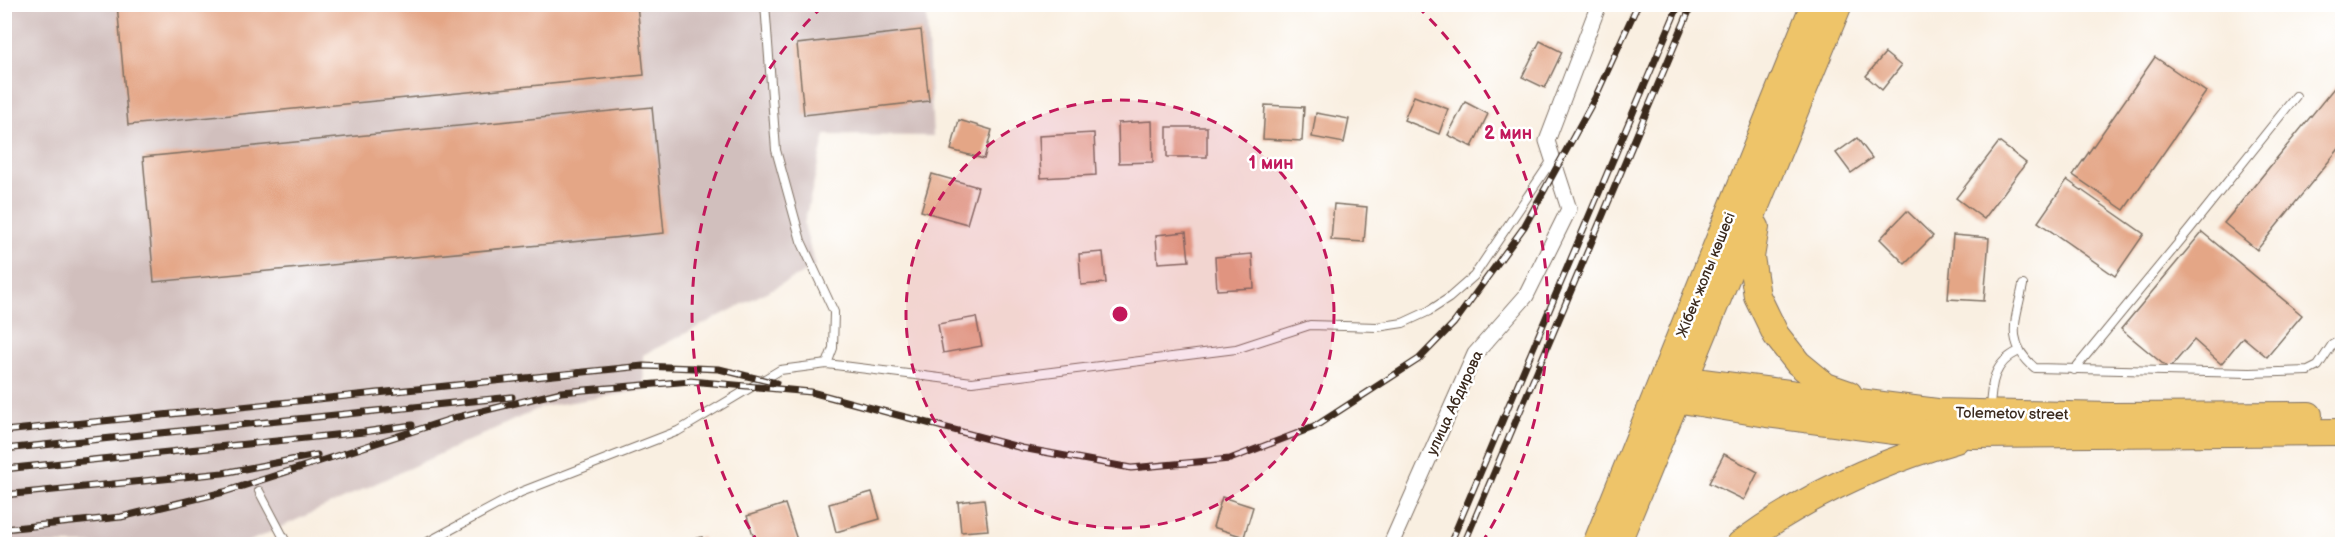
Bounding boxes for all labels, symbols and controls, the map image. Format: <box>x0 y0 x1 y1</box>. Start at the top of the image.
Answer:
text: 2 мин <box>1484 123 1532 144</box>
text: 1 мин <box>1249 153 1293 174</box>
street label: Жібек жолы көшесі <box>1672 209 1740 341</box>
centre of rings <box>1110 304 1130 324</box>
street label: улица Абдирова <box>1422 347 1488 458</box>
street label: Tolemetov street <box>1955 404 2069 424</box>

